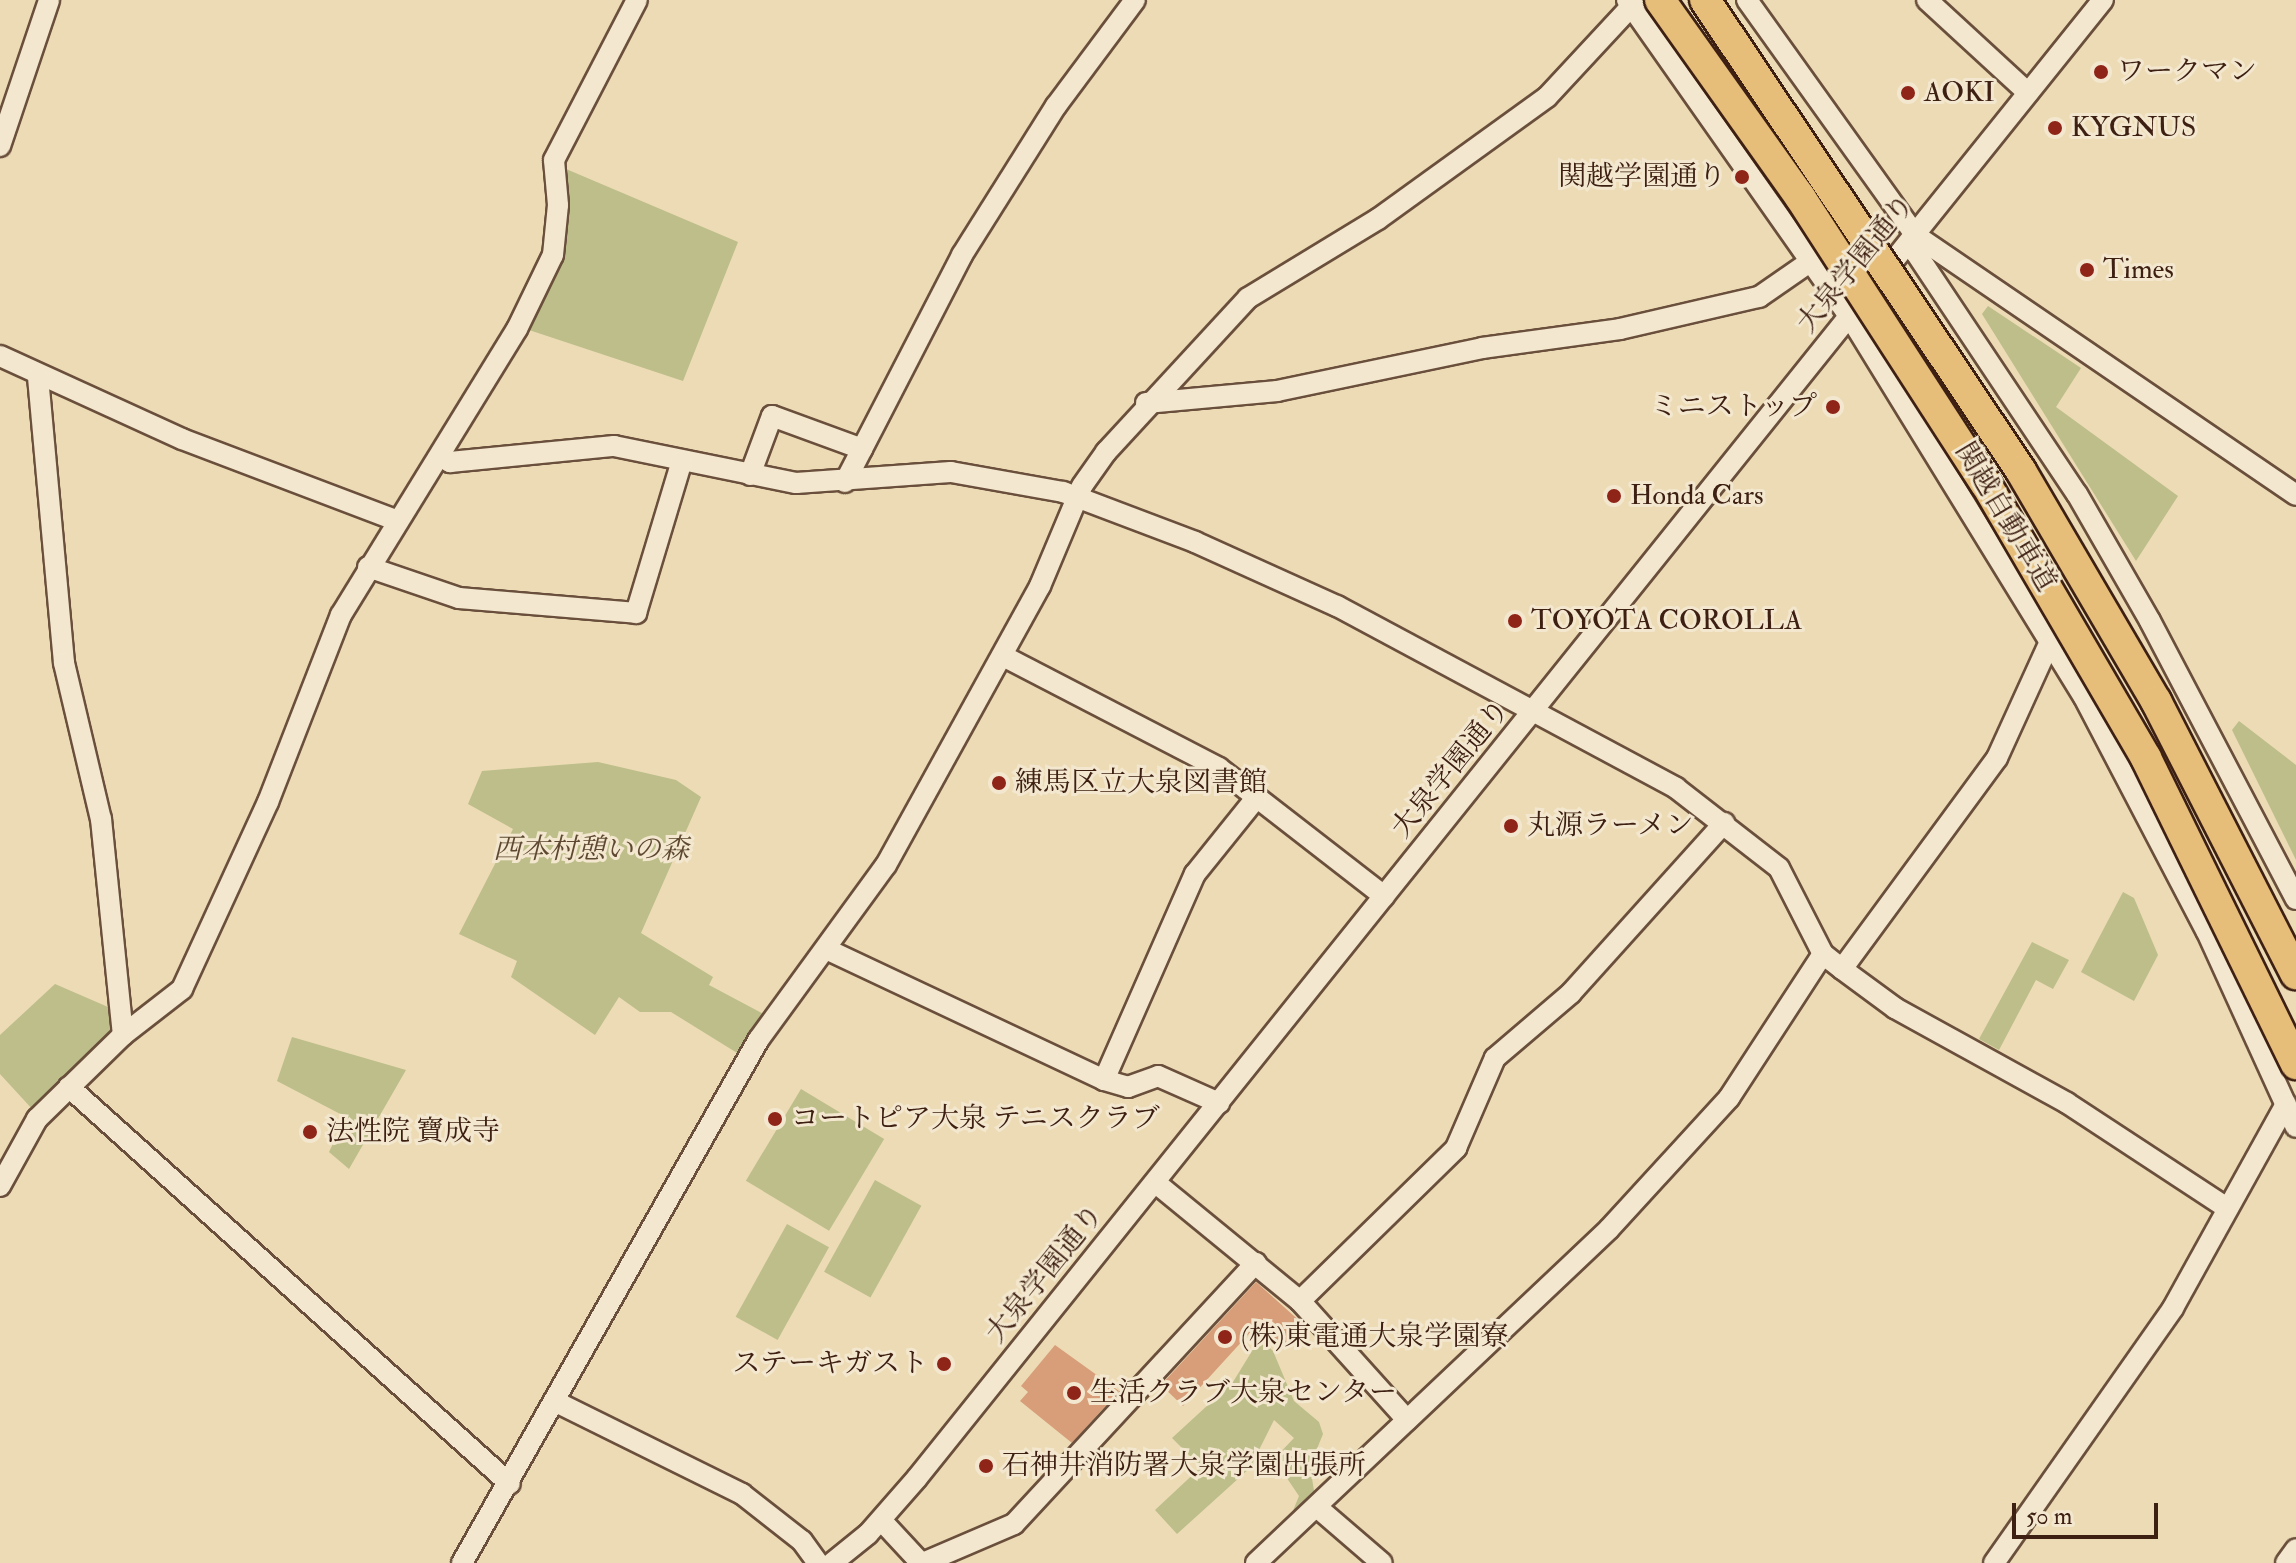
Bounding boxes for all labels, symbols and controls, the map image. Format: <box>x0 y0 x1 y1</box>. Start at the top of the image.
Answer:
place label: ワークマン <box>2117 55 2257 89</box>
marker: ワークマン <box>2092 63 2110 81</box>
place label: AOKI <box>1924 76 1995 110</box>
marker: AOKI <box>1899 84 1917 102</box>
place label: KYGNUS <box>2071 111 2196 145</box>
marker: KYGNUS <box>2046 119 2064 137</box>
place label: 関越学園通り <box>1558 160 1726 194</box>
marker: 関越学園通り <box>1733 168 1751 186</box>
street label: 大泉学園通り <box>1790 188 1922 340</box>
place label: Times <box>2103 253 2174 287</box>
marker: Times <box>2078 261 2096 279</box>
place label: ミニストップ <box>1649 390 1817 424</box>
marker: ミニストップ <box>1824 398 1842 416</box>
street label: 関越自動車道 <box>1947 436 2063 598</box>
place label: Honda Cars <box>1630 479 1764 513</box>
marker: Honda Cars <box>1605 487 1623 505</box>
place label: TOYOTA COROLLA <box>1531 604 1802 638</box>
marker: TOYOTA COROLLA <box>1506 612 1524 630</box>
street label: 大泉学園通り <box>1385 693 1517 845</box>
place label: 練馬区立大泉図書館 <box>1015 766 1267 800</box>
marker: 練馬区立大泉図書館 <box>990 774 1008 792</box>
place label: 丸源ラーメン <box>1527 809 1695 843</box>
marker: 丸源ラーメン <box>1502 817 1520 835</box>
park label: 西本村憩いの森 <box>493 833 689 867</box>
place label: コートピア大泉 テニスクラブ <box>791 1102 1161 1136</box>
marker: コートピア大泉 テニスクラブ <box>766 1110 784 1128</box>
place label: 法性院 寶成寺 <box>326 1115 500 1149</box>
marker: 法性院 寶成寺 <box>301 1123 319 1141</box>
street label: 大泉学園通り <box>979 1198 1111 1350</box>
place label: (株)東電通大泉学園寮 <box>1241 1320 1508 1354</box>
marker: (株)東電通大泉学園寮 <box>1216 1328 1234 1346</box>
place label: ステーキガスト <box>732 1347 928 1381</box>
marker: ステーキガスト <box>935 1355 953 1373</box>
place label: 生活クラブ大泉センター <box>1090 1376 1398 1410</box>
marker: 生活クラブ大泉センター <box>1065 1384 1083 1402</box>
place label: 石神井消防署大泉学園出張所 <box>1002 1449 1366 1483</box>
marker: 石神井消防署大泉学園出張所 <box>977 1457 995 1475</box>
scale bar <box>2016 1487 2162 1537</box>
text: 50 m <box>2026 1501 2072 1532</box>

